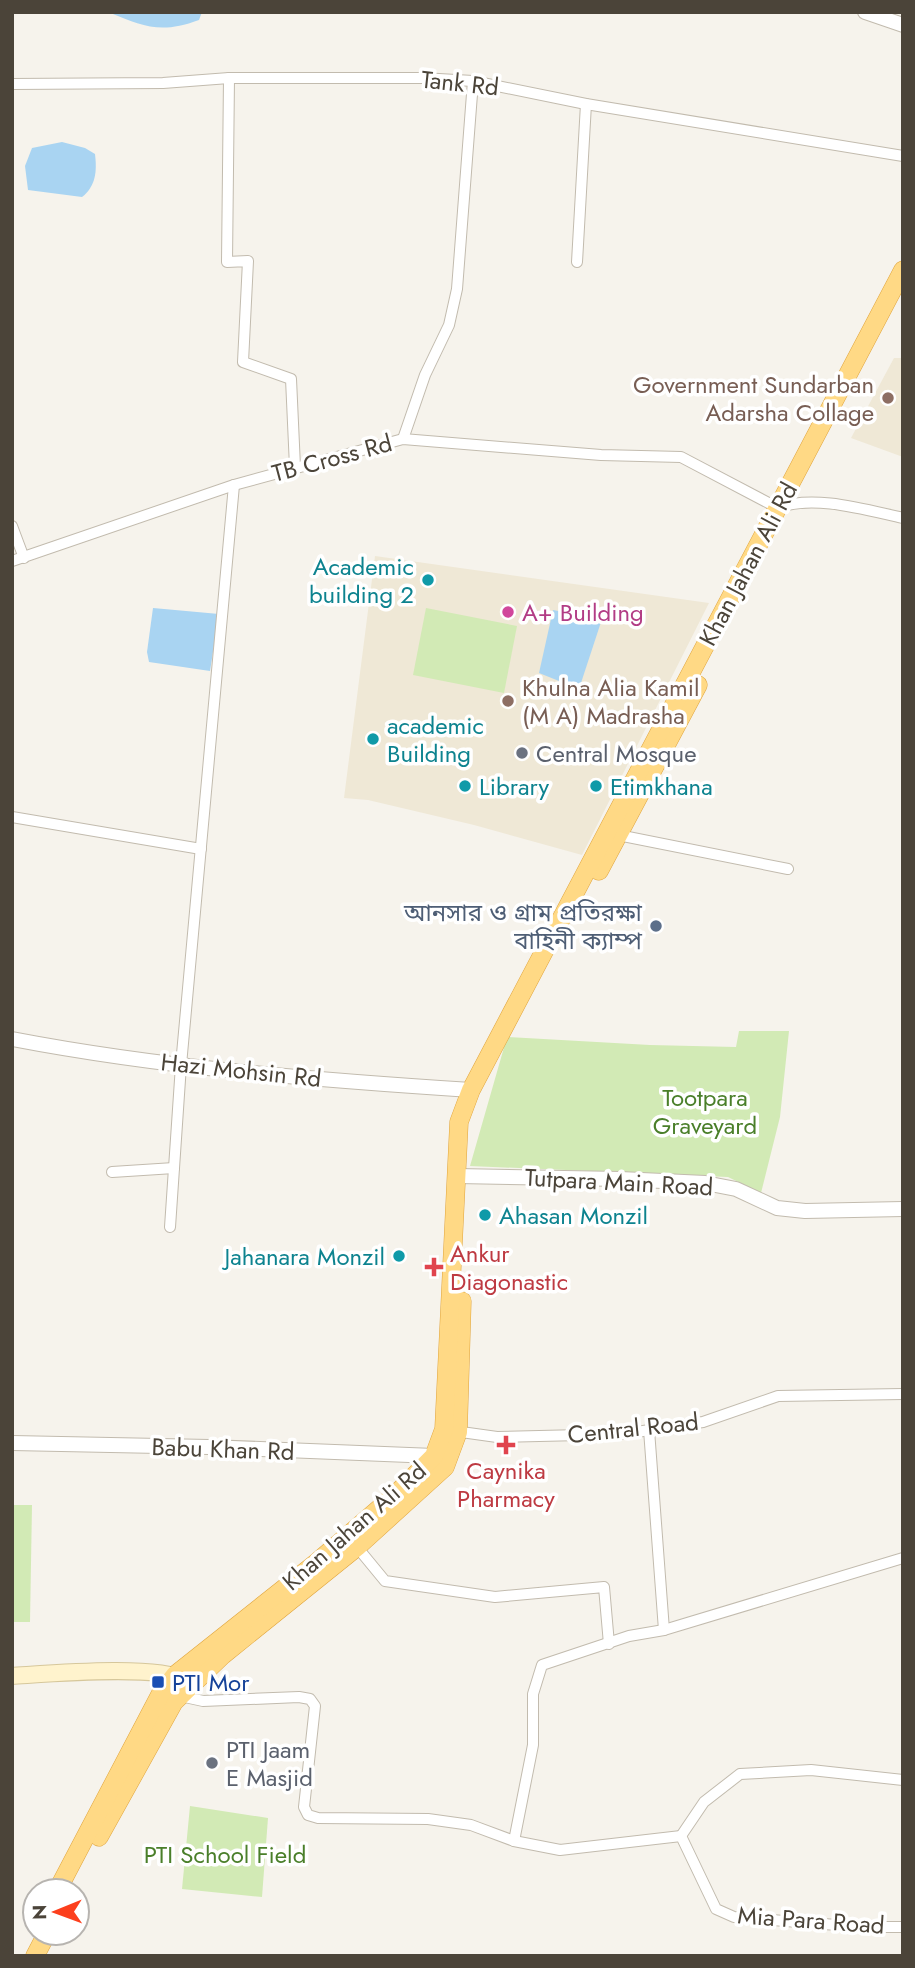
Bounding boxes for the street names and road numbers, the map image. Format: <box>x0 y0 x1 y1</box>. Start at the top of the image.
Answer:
street label: Tank Rd <box>419 62 501 104</box>
street label: TB Cross Rd <box>268 425 396 491</box>
street label: Khan Jahan Ali Rd <box>690 476 806 652</box>
street label: Hazi Mohsin Rd <box>159 1044 323 1096</box>
street label: Tutpara Main Road <box>524 1160 714 1204</box>
street label: Central Road <box>566 1404 700 1452</box>
street label: Babu Khan Rd <box>151 1429 295 1469</box>
street label: Khan Jahan Ali Rd <box>274 1454 434 1598</box>
street label: Mia Para Road <box>736 1897 886 1943</box>

